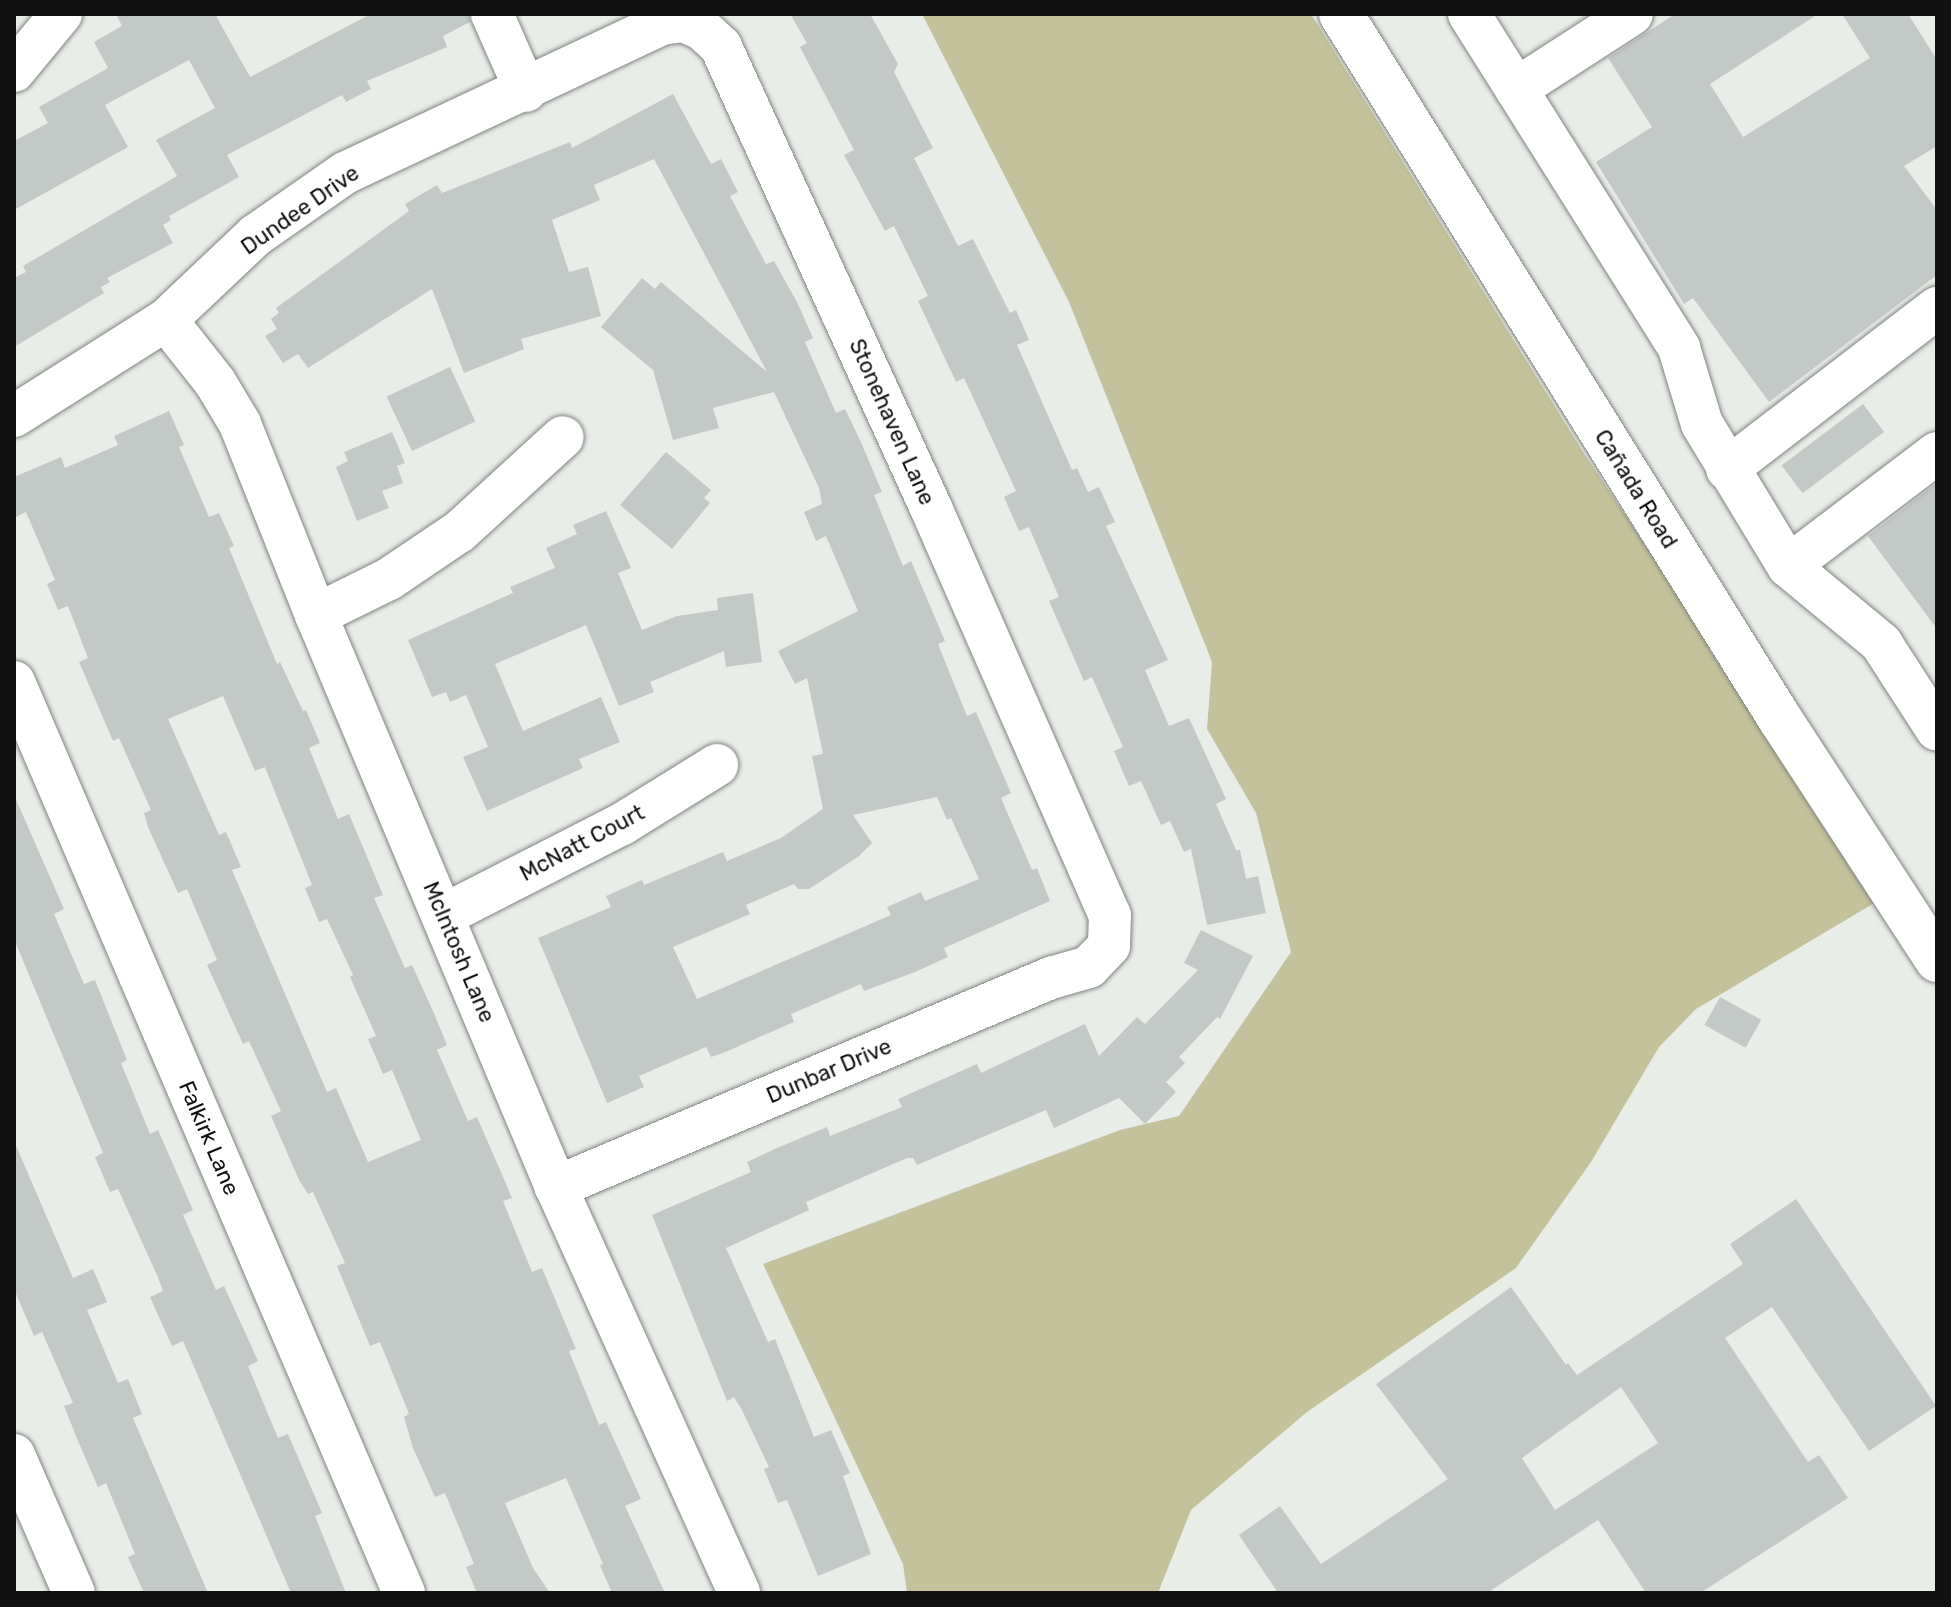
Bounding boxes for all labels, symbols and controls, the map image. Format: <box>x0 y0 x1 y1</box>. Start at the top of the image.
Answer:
street label: Dundee Drive <box>236 160 364 260</box>
street label: Stonehaven Lane <box>844 335 940 509</box>
street label: Cañada Road <box>1589 425 1683 553</box>
street label: McNatt Court <box>515 799 649 887</box>
street label: McIntosh Lane <box>418 878 500 1026</box>
street label: Dunbar Drive <box>762 1033 896 1109</box>
street label: Falkirk Lane <box>173 1077 245 1199</box>

